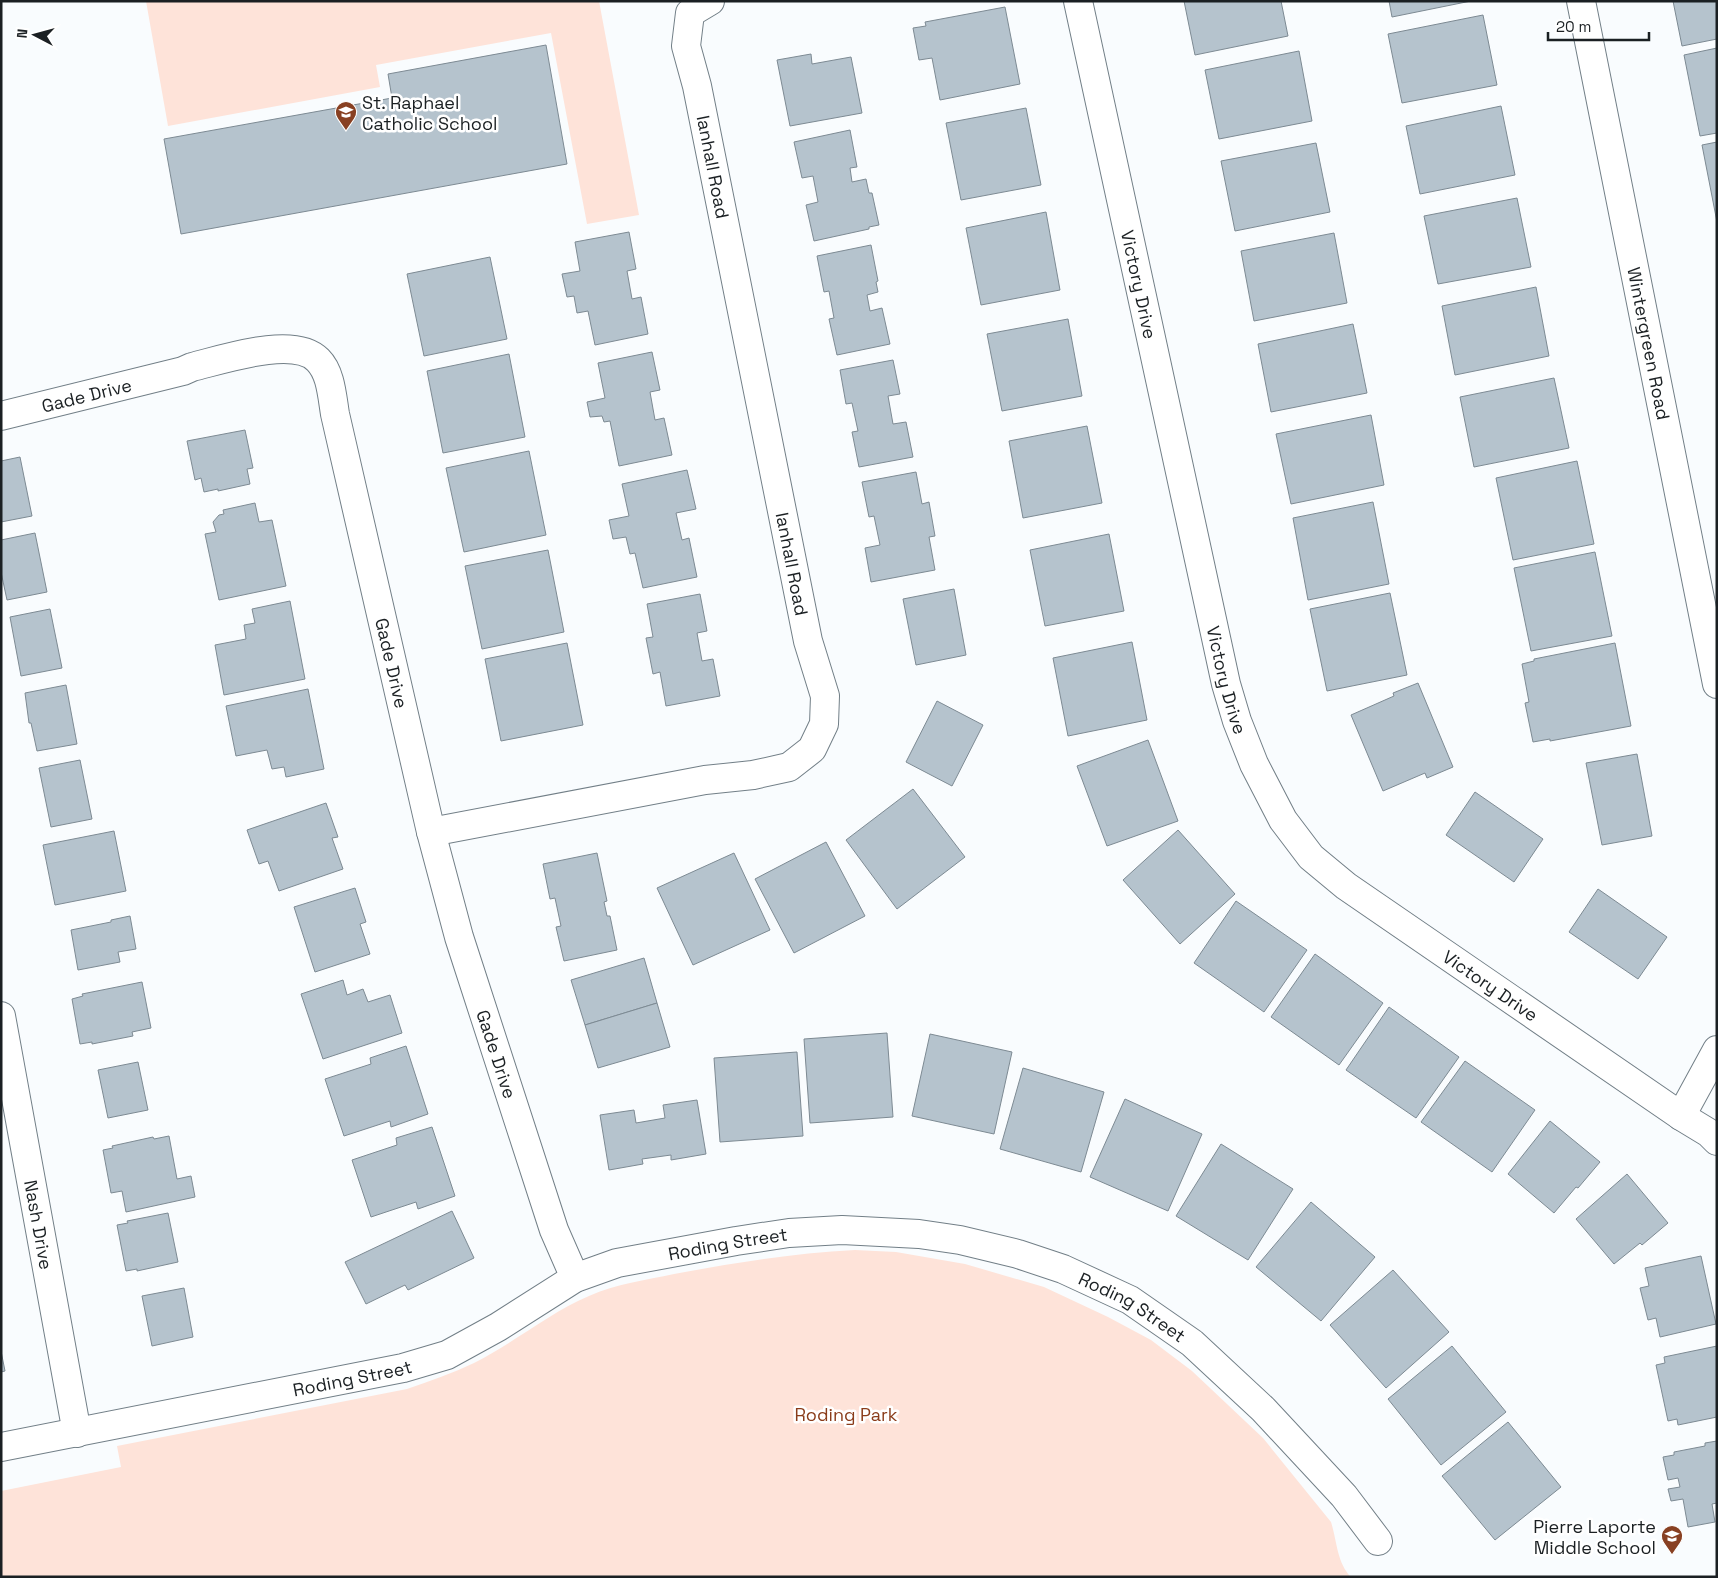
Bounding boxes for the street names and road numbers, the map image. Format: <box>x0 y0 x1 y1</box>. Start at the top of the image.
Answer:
street label: Ianhall Road <box>692 113 734 221</box>
street label: Victory Drive <box>1116 228 1162 341</box>
street label: Wintergreen Road <box>1623 265 1676 422</box>
street label: Gade Drive <box>39 373 134 417</box>
street label: Ianhall Road <box>771 510 813 618</box>
street label: Gade Drive <box>371 616 414 711</box>
street label: Victory Drive <box>1202 624 1252 737</box>
street label: Victory Drive <box>1438 944 1543 1026</box>
street label: Gade Drive <box>472 1007 522 1101</box>
street label: Nash Drive <box>20 1178 58 1271</box>
street label: Roding Street <box>666 1222 789 1265</box>
street label: Roding Street <box>1075 1266 1190 1347</box>
street label: Roding Street <box>291 1355 415 1401</box>

